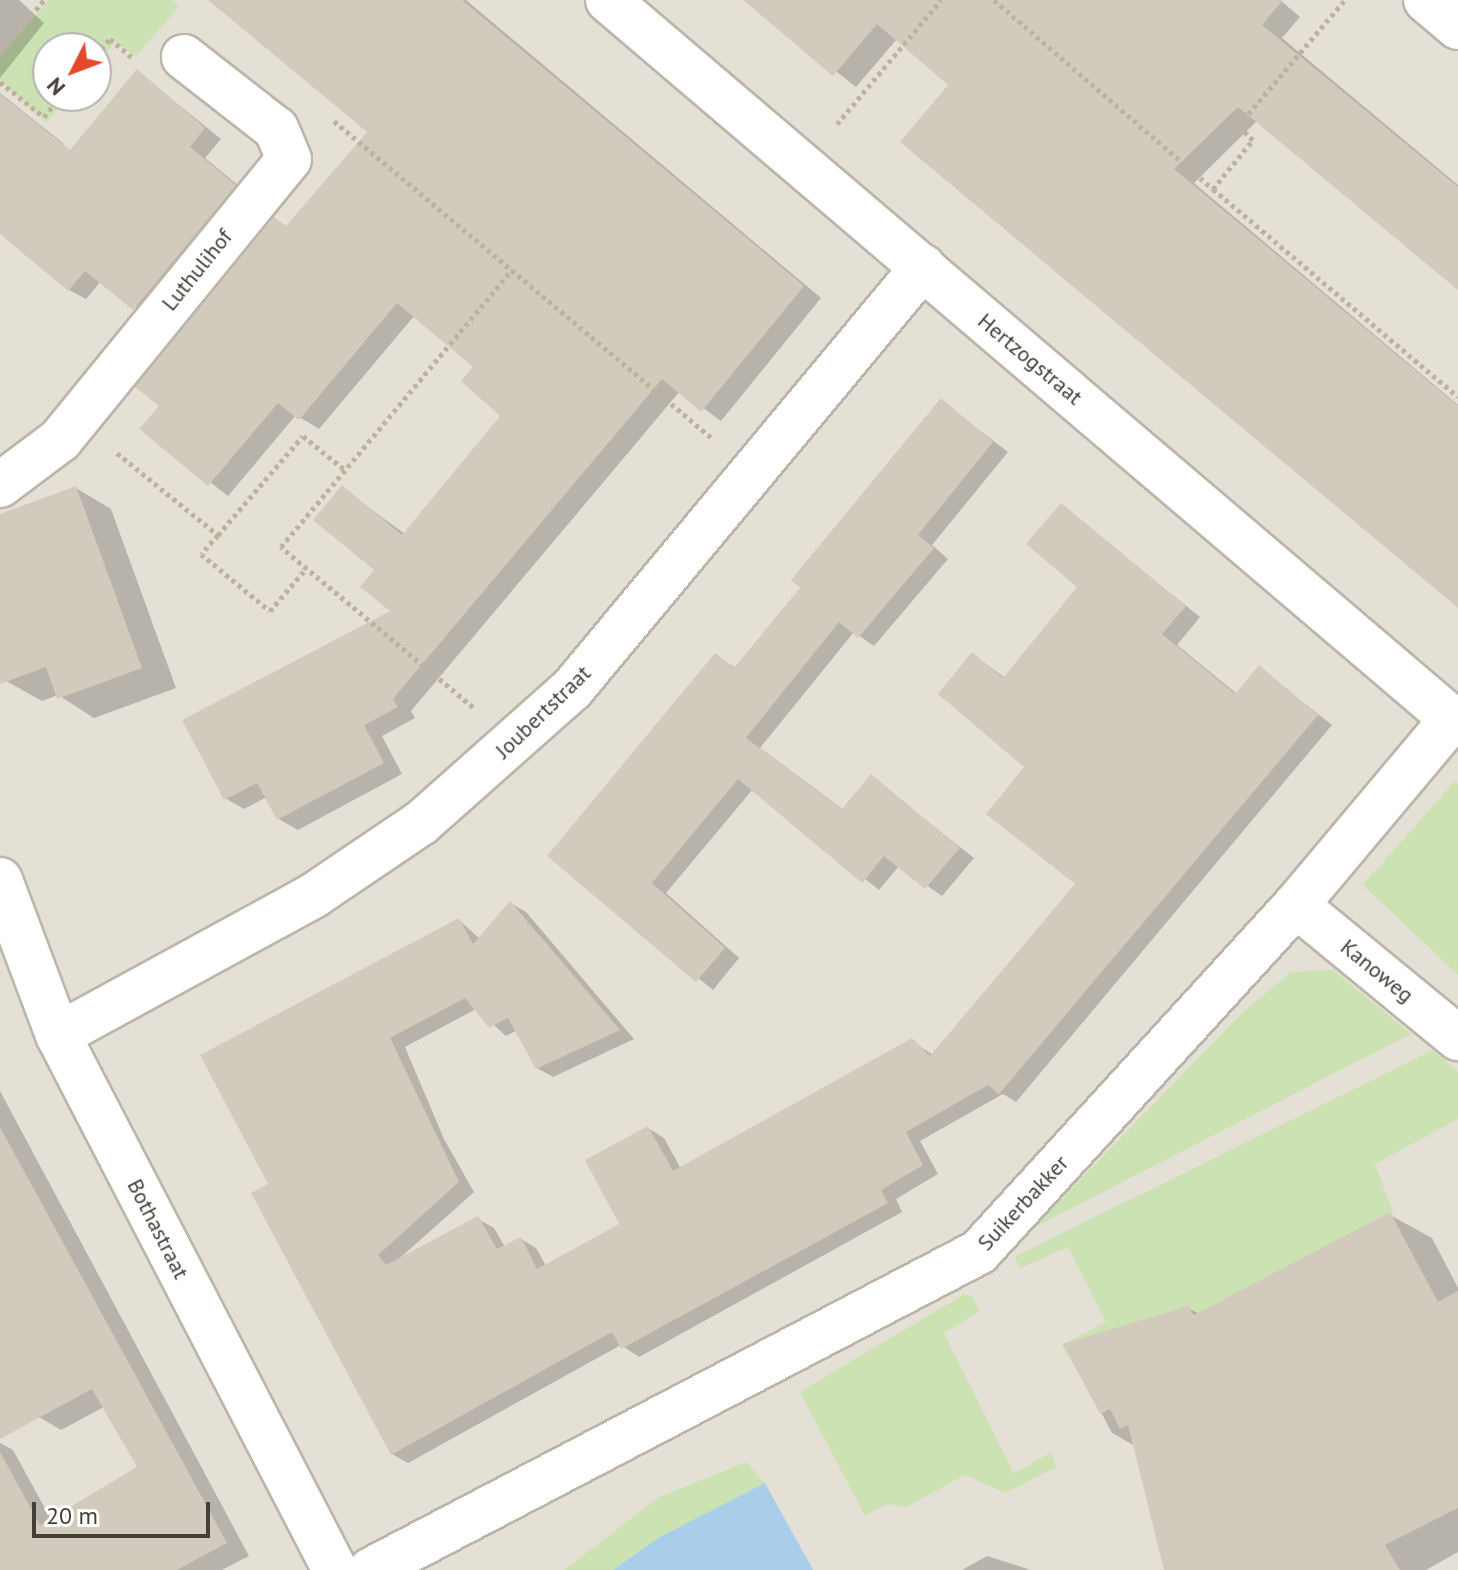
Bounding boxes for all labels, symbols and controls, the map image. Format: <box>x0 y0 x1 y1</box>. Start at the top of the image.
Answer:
north arrow <box>32 32 112 112</box>
text: N <box>40 72 71 101</box>
street label: Luthulihof <box>156 224 238 316</box>
street label: Hertzogstraat <box>972 308 1088 410</box>
street label: Joubertstraat <box>490 660 596 764</box>
street label: Kanoweg <box>1335 934 1419 1008</box>
street label: Suikerbakker <box>972 1150 1074 1256</box>
street label: Bothastraat <box>122 1175 194 1283</box>
scale bar <box>36 1486 214 1536</box>
text: 20 m <box>46 1500 98 1531</box>

